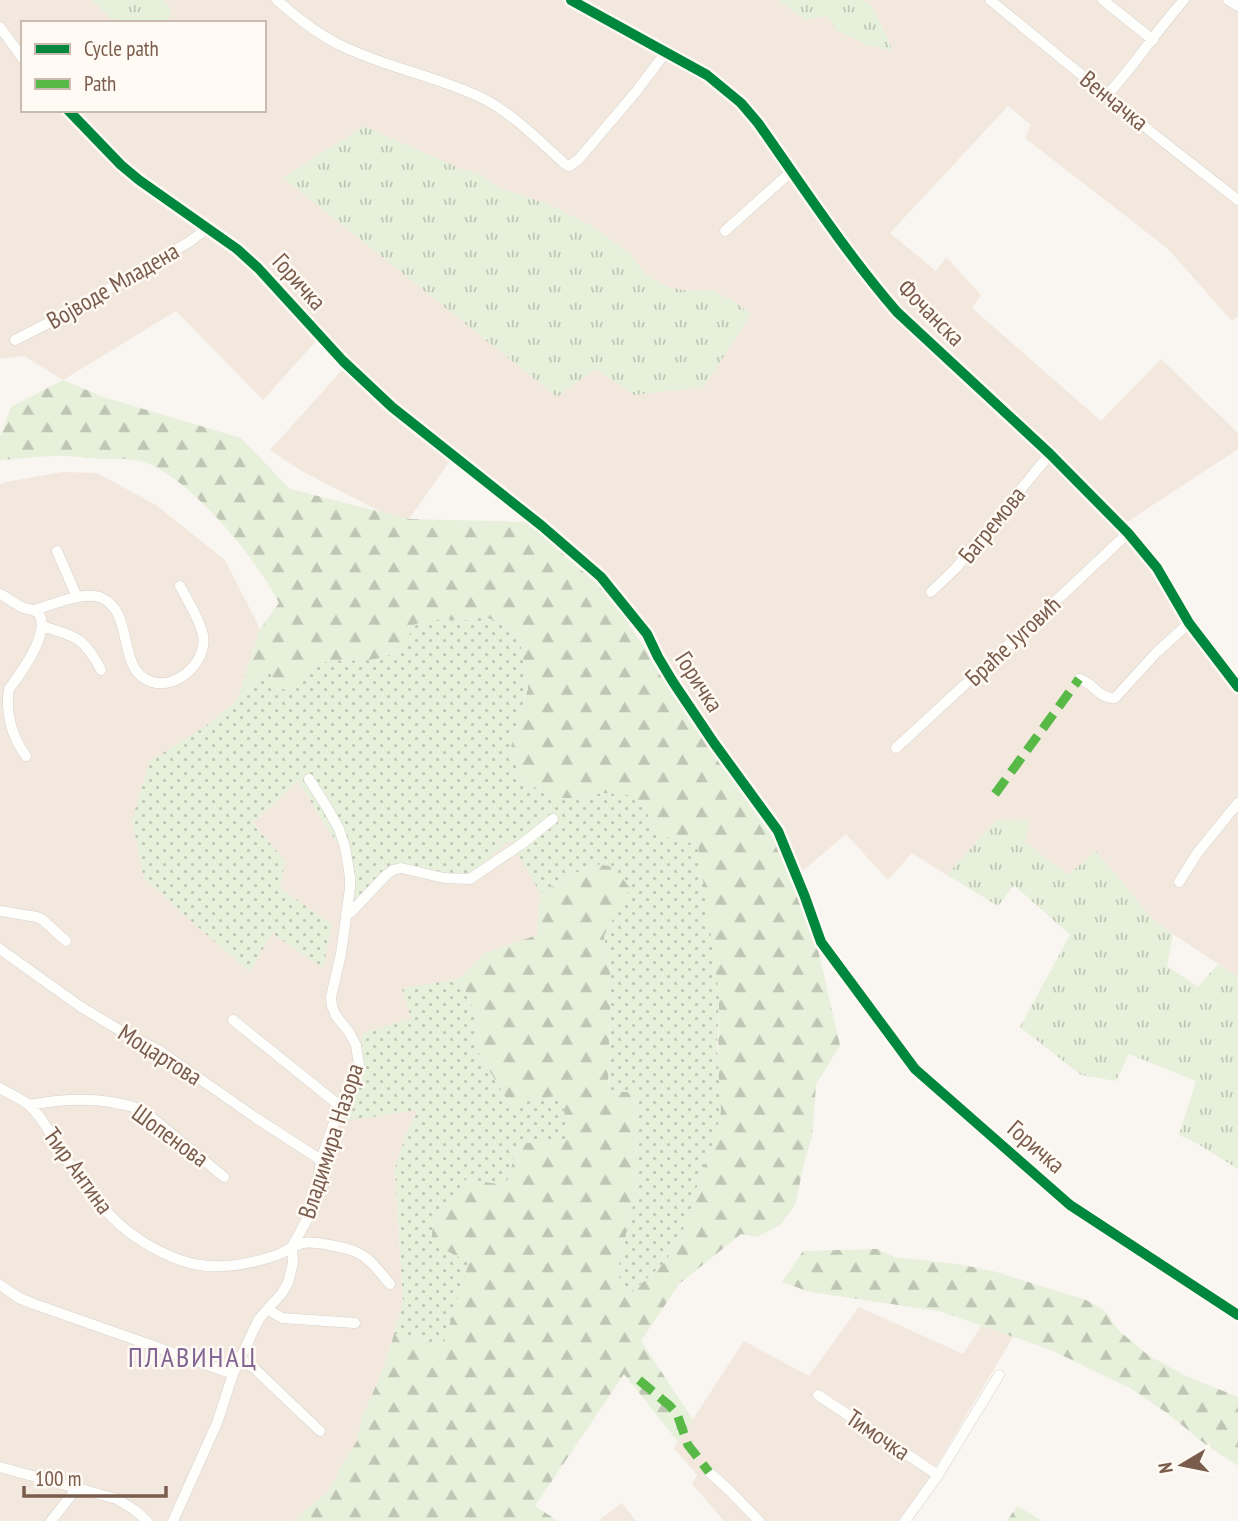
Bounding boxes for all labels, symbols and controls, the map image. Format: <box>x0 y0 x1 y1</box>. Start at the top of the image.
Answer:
legend <box>21 21 266 112</box>
text: Cycle path <box>84 35 159 62</box>
street label: Венчачка <box>1074 64 1155 138</box>
text: Path <box>84 70 116 97</box>
street label: Војводе Младена <box>41 235 184 336</box>
street label: Горичка <box>266 247 333 317</box>
street label: Фочанска <box>891 273 971 353</box>
street label: Багремова <box>951 480 1032 569</box>
street label: Браће Југовић <box>959 589 1067 693</box>
street label: Горичка <box>668 646 730 718</box>
street label: Моцартова <box>113 1017 208 1092</box>
street label: Владимира Назора <box>291 1059 370 1222</box>
street label: Шопенова <box>126 1097 215 1174</box>
street label: Горичка <box>1001 1113 1071 1180</box>
street label: Ћир Антина <box>36 1121 120 1220</box>
district label: ПЛАВИНАЦ <box>128 1338 258 1375</box>
street label: Тимочка <box>840 1402 916 1467</box>
north arrow <box>1147 1430 1217 1500</box>
scale bar <box>24 1454 166 1498</box>
text: N <box>1153 1461 1178 1475</box>
text: 100 m <box>35 1465 81 1492</box>

